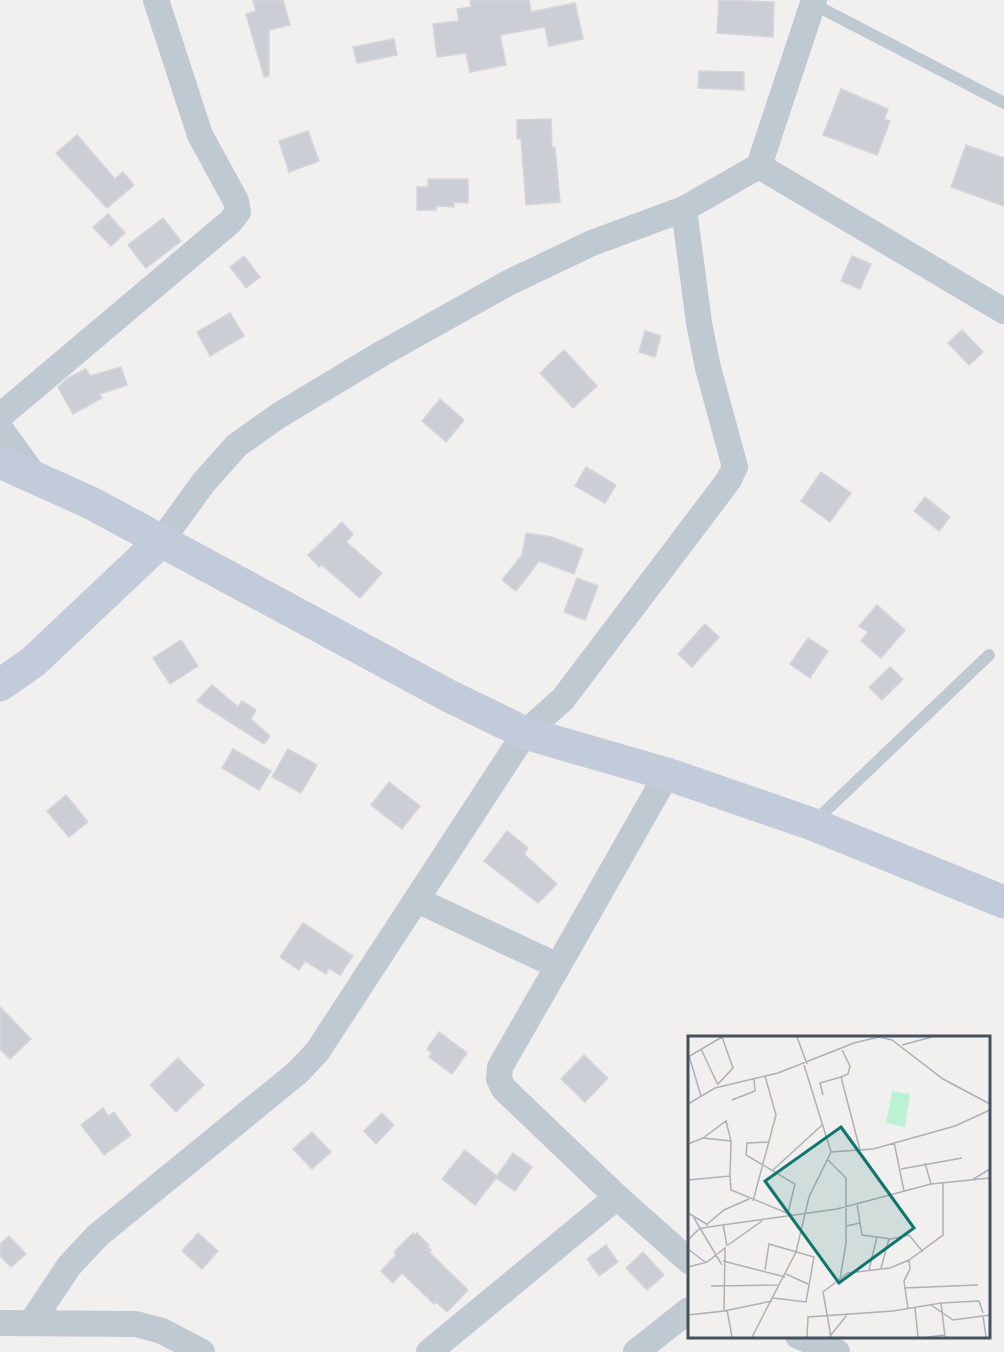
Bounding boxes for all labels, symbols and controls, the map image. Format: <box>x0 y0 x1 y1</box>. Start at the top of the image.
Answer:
inset map <box>688 1036 989 1337</box>

